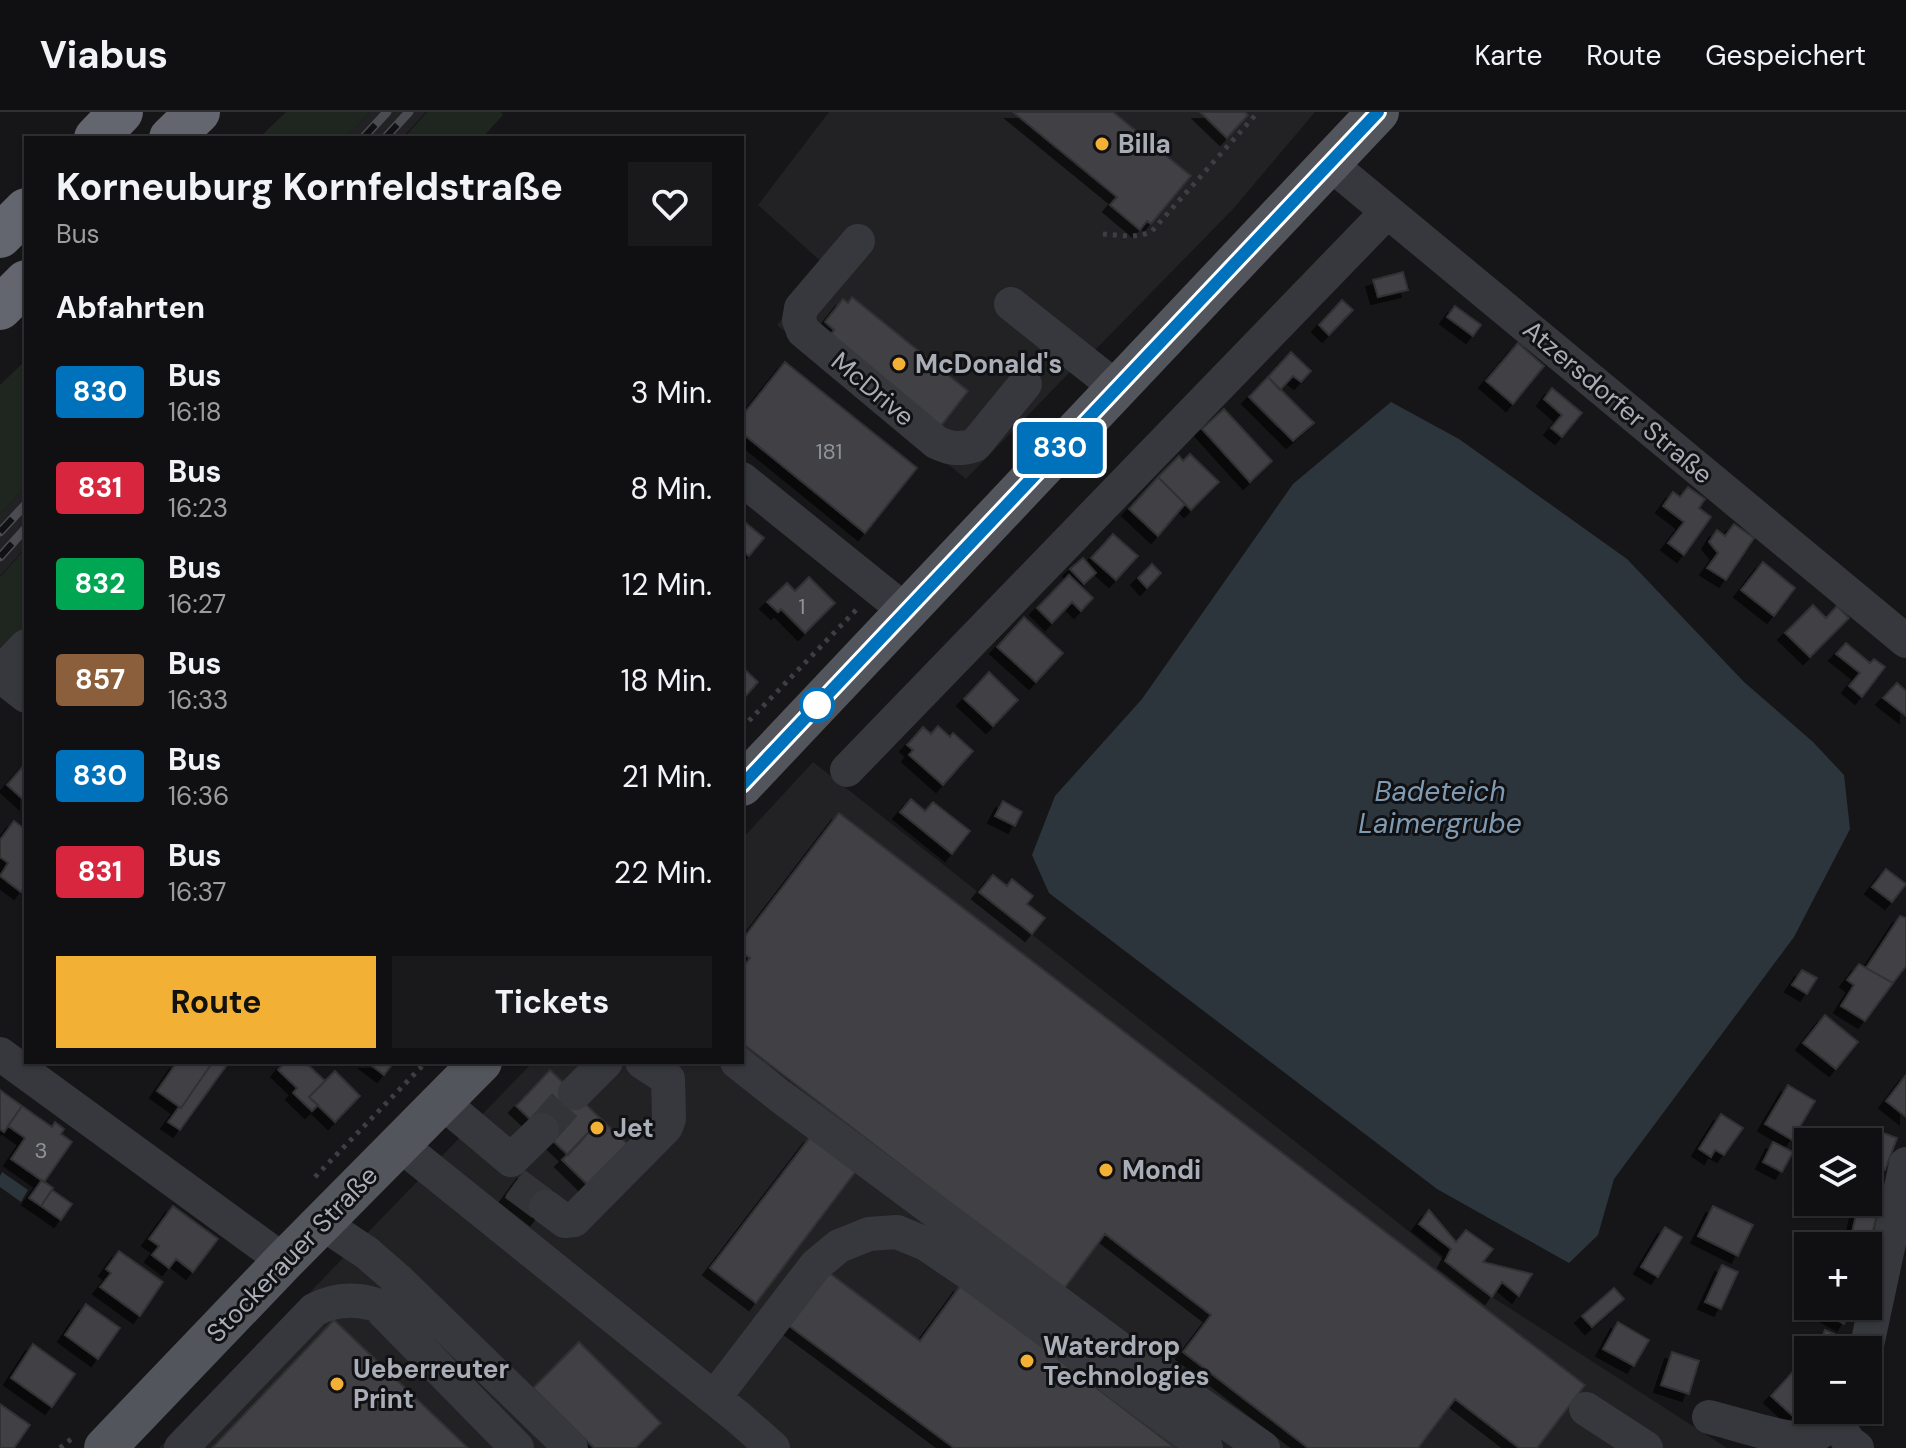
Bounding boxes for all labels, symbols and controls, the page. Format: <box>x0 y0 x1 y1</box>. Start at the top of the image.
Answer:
text: Viabus <box>40 30 168 80</box>
text: Karte <box>1475 37 1542 74</box>
text: Route <box>1586 37 1661 74</box>
text: Gespeichert <box>1705 37 1866 74</box>
place label: Billa <box>1118 127 1171 161</box>
marker: Billa <box>1093 135 1111 153</box>
text: Korneuburg Kornfeldstraße <box>56 162 563 212</box>
button: heart <box>628 162 712 246</box>
text: Bus <box>56 217 100 251</box>
text: Abfahrten <box>56 288 205 327</box>
street label: Atzersdorfer Straße <box>1516 313 1720 491</box>
street label: McDrive <box>824 344 922 434</box>
place label: McDonald's <box>915 347 1062 381</box>
marker: McDonald's <box>890 355 908 373</box>
text: Bus <box>168 356 222 395</box>
text: 830 <box>73 373 127 410</box>
text: 3 Min. <box>631 373 712 412</box>
text: 16:18 <box>168 395 222 429</box>
line badge: 830 <box>1014 422 1106 474</box>
text: 830 <box>1033 429 1087 466</box>
house number: 181 <box>816 437 842 466</box>
text: Bus <box>168 452 222 491</box>
text: 831 <box>78 469 122 506</box>
text: 8 Min. <box>630 469 712 508</box>
text: 16:23 <box>168 491 228 525</box>
text: Bus <box>168 548 222 587</box>
text: 832 <box>75 565 125 602</box>
text: 12 Min. <box>622 565 712 604</box>
text: 16:27 <box>168 587 226 621</box>
house number: 1 <box>799 592 805 621</box>
text: Bus <box>168 644 222 683</box>
text: 857 <box>75 661 125 698</box>
text: 18 Min. <box>621 661 712 700</box>
text: 16:33 <box>168 683 228 717</box>
unlabelled marker <box>800 688 834 722</box>
text: Bus <box>168 740 222 779</box>
text: 830 <box>73 757 127 794</box>
text: 21 Min. <box>622 757 712 796</box>
water label: Badeteich Laimergrube <box>1358 773 1522 842</box>
text: 16:36 <box>168 779 229 813</box>
text: Bus <box>168 836 222 875</box>
text: 831 <box>78 853 122 890</box>
text: 22 Min. <box>614 853 712 892</box>
text: 16:37 <box>168 875 227 909</box>
button: Route <box>56 956 376 1048</box>
button: Tickets <box>392 956 712 1048</box>
place label: Jet <box>613 1111 654 1145</box>
marker: Jet <box>588 1119 606 1137</box>
map controls <box>1794 1128 1882 1424</box>
button: layers <box>1794 1128 1882 1216</box>
house number: 3 <box>34 1136 48 1165</box>
place label: Mondi <box>1122 1153 1201 1187</box>
street label: Stockerauer Straße <box>199 1158 385 1350</box>
marker: Mondi <box>1097 1161 1115 1179</box>
button: + <box>1794 1232 1882 1320</box>
place label: Waterdrop Technologies <box>1043 1329 1210 1393</box>
button: − <box>1794 1336 1882 1424</box>
place label: Ueberreuter Print <box>353 1352 509 1416</box>
marker: Waterdrop Technologies <box>1018 1352 1036 1370</box>
marker: Ueberreuter Print <box>328 1375 346 1393</box>

